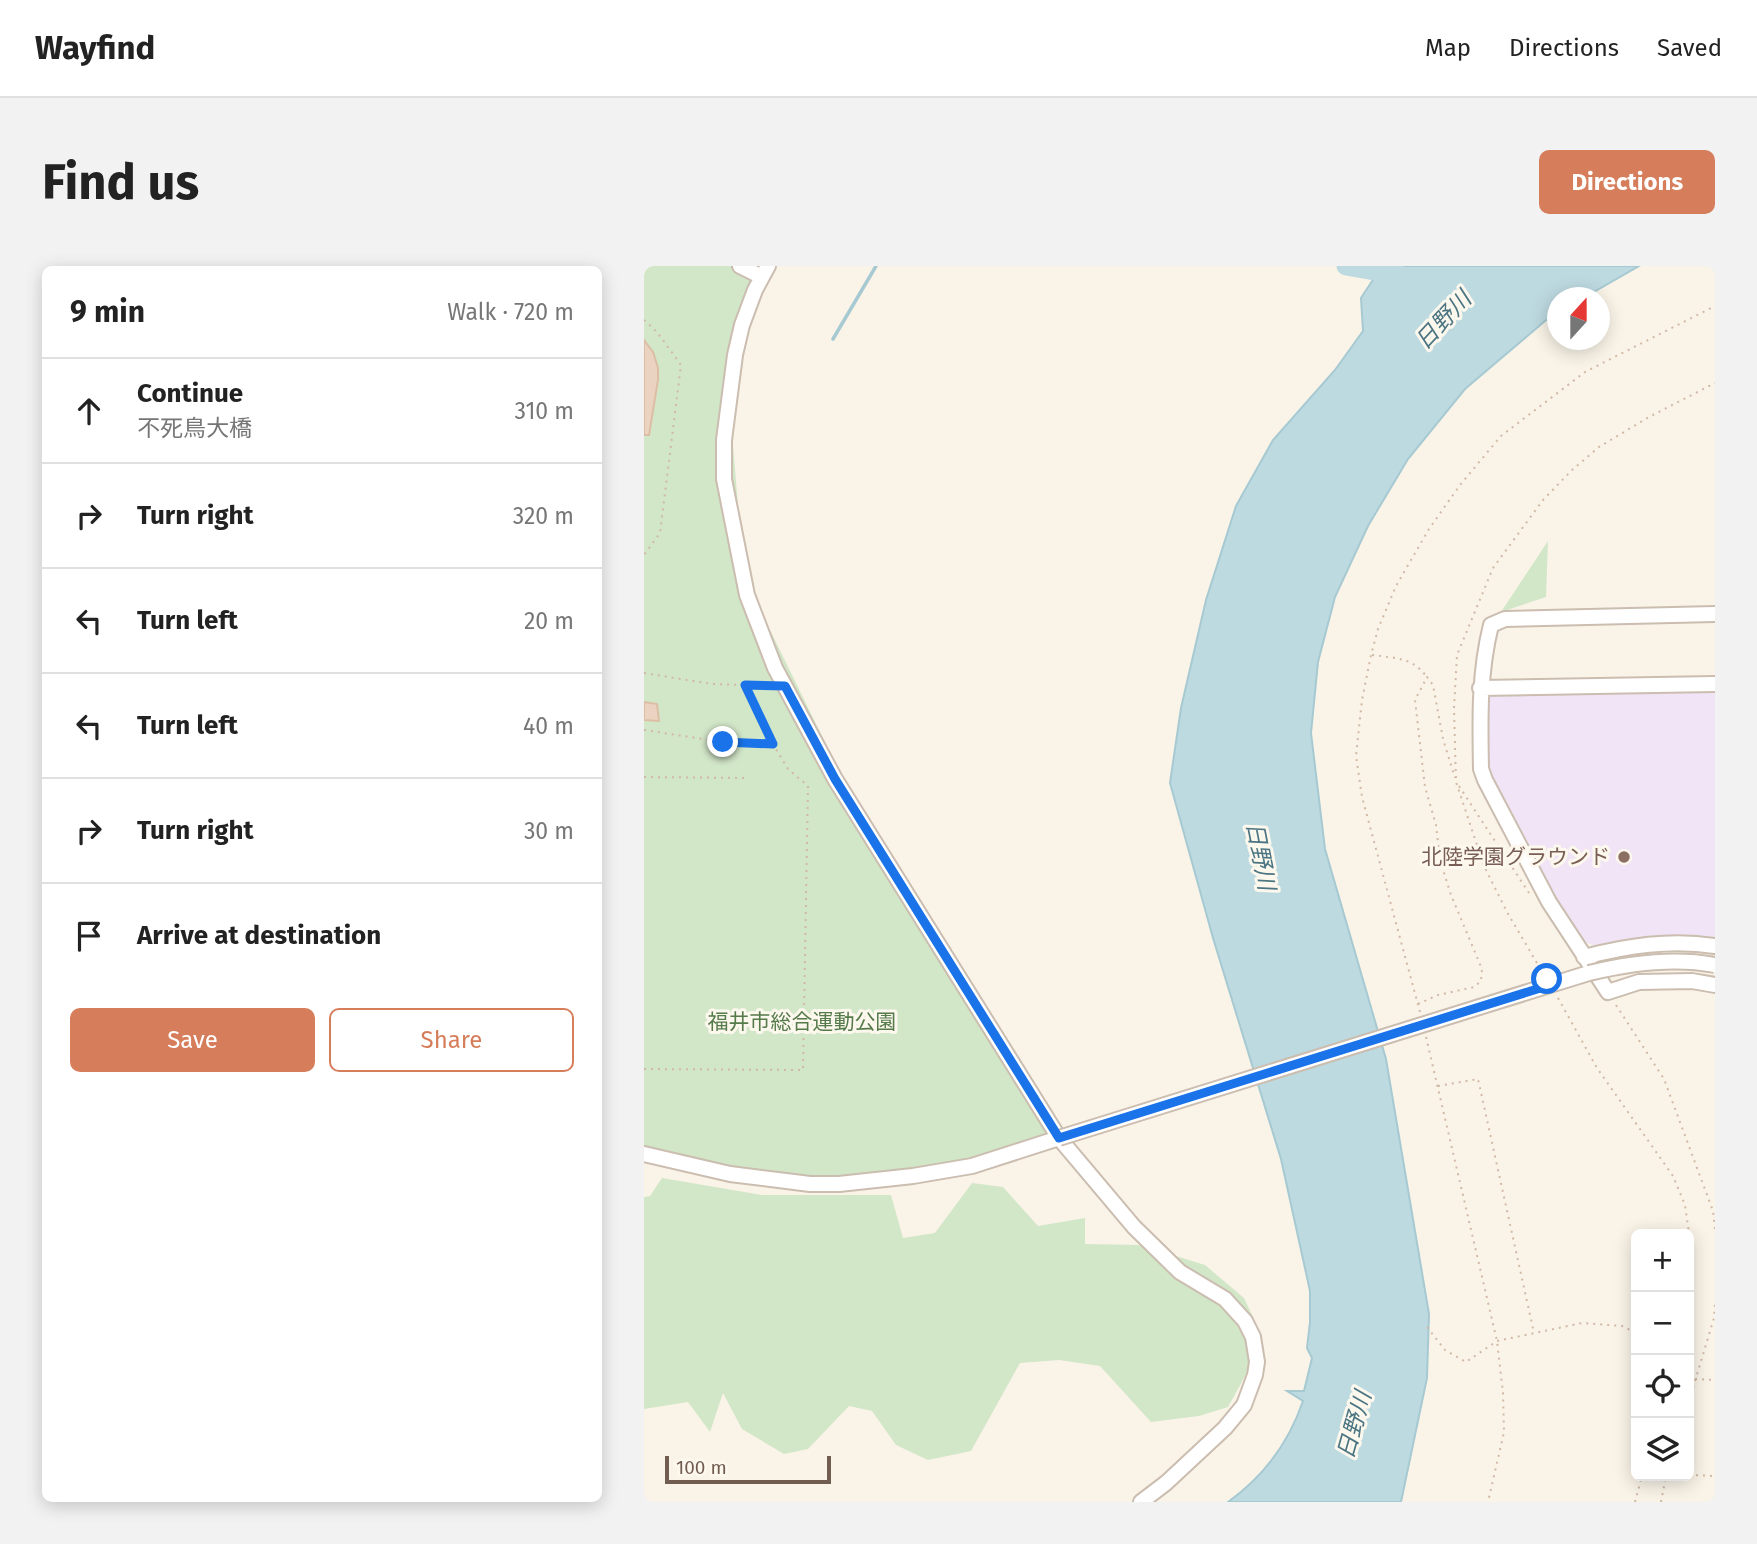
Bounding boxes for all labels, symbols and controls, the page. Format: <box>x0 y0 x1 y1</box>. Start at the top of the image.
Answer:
text: Wayfind <box>35 28 155 68</box>
text: Map <box>1425 34 1471 62</box>
text: Directions <box>1509 34 1619 62</box>
text: Saved <box>1657 34 1722 62</box>
button: Directions <box>1539 150 1715 214</box>
text: Find us <box>42 153 199 212</box>
water label: 日野川 <box>1409 283 1479 355</box>
north arrow <box>1547 287 1610 350</box>
text: 9 min <box>70 294 145 330</box>
text: Walk · 720 m <box>447 298 574 326</box>
text: Continue <box>137 378 243 409</box>
icon: ahead <box>70 392 108 430</box>
text: 310 m <box>514 397 574 425</box>
text: 不死鳥大橋 <box>137 414 252 442</box>
icon: right <box>70 497 108 535</box>
text: Turn right <box>137 500 254 531</box>
text: 320 m <box>513 502 574 530</box>
icon: left <box>70 602 108 640</box>
text: Turn left <box>137 605 238 636</box>
text: 20 m <box>524 607 574 635</box>
icon: left <box>70 707 108 745</box>
text: Turn left <box>137 710 238 741</box>
text: 40 m <box>523 712 574 740</box>
route end <box>707 726 738 757</box>
icon: right <box>70 812 108 850</box>
text: Turn right <box>137 815 254 846</box>
text: 30 m <box>524 817 574 845</box>
water label: 日野川 <box>1241 819 1282 895</box>
place label: 北陸学園グラウンド <box>1421 844 1610 870</box>
marker: 北陸学園グラウンド <box>1616 849 1632 865</box>
icon: arrive <box>70 917 108 955</box>
text: Arrive at destination <box>137 920 381 951</box>
route start <box>1531 963 1562 994</box>
button: Save <box>70 1008 315 1072</box>
button: Share <box>329 1008 574 1072</box>
park label: 福井市総合運動公園 <box>708 1009 897 1035</box>
map controls <box>1631 1229 1694 1481</box>
button: + <box>1631 1229 1694 1292</box>
button: − <box>1631 1292 1694 1355</box>
button: locate <box>1631 1355 1694 1418</box>
water label: 日野川 <box>1331 1385 1378 1462</box>
button: layers <box>1631 1418 1694 1481</box>
scale bar <box>665 1453 831 1485</box>
text: 100 m <box>676 1456 727 1479</box>

